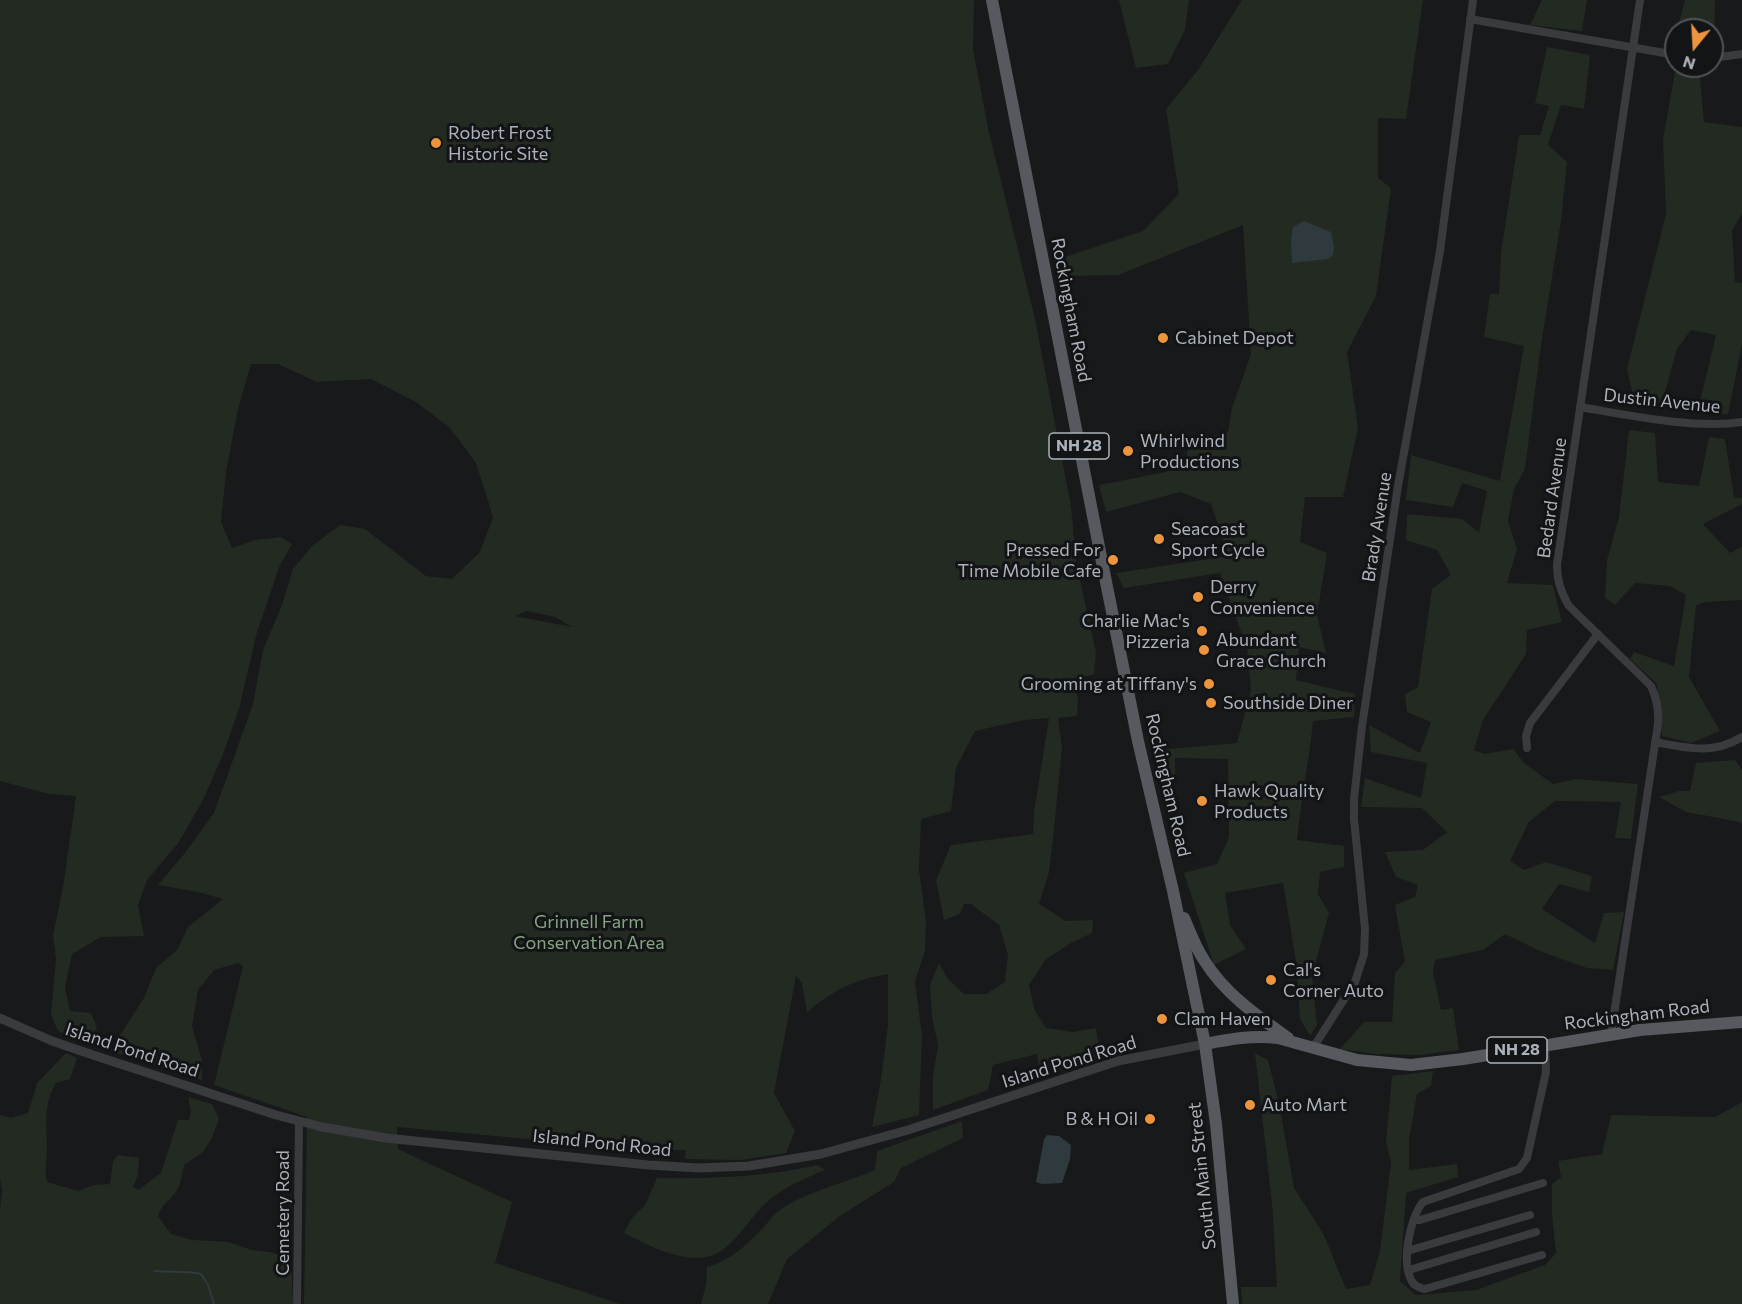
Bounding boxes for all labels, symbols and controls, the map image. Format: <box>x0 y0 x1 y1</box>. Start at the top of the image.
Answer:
north arrow <box>1664 18 1724 78</box>
text: N <box>1680 53 1698 75</box>
place label: Robert Frost Historic Site <box>448 122 551 164</box>
marker: Robert Frost Historic Site <box>429 136 443 150</box>
street label: Rockingham Road <box>1046 236 1096 384</box>
place label: Cabinet Depot <box>1175 327 1294 349</box>
marker: Cabinet Depot <box>1156 331 1170 345</box>
street label: Dustin Avenue <box>1603 384 1721 418</box>
place label: Whirlwind Productions <box>1140 430 1240 472</box>
road number: NH 28 <box>1049 433 1109 459</box>
street label: Bedard Avenue <box>1533 436 1571 560</box>
marker: Whirlwind Productions <box>1121 444 1135 458</box>
street label: Brady Avenue <box>1358 470 1396 584</box>
place label: Seacoast Sport Cycle <box>1171 518 1265 560</box>
marker: Seacoast Sport Cycle <box>1152 532 1166 546</box>
place label: Pressed For Time Mobile Cafe <box>958 539 1101 582</box>
marker: Pressed For Time Mobile Cafe <box>1106 553 1120 567</box>
place label: Derry Convenience <box>1210 576 1315 618</box>
marker: Derry Convenience <box>1191 590 1205 604</box>
place label: Charlie Mac's Pizzeria <box>1081 610 1190 652</box>
marker: Charlie Mac's Pizzeria <box>1195 624 1209 638</box>
place label: Abundant Grace Church <box>1216 629 1326 672</box>
marker: Abundant Grace Church <box>1197 643 1211 657</box>
place label: Grooming at Tiffany's <box>1021 673 1197 695</box>
marker: Grooming at Tiffany's <box>1202 677 1216 691</box>
place label: Southside Diner <box>1223 692 1353 714</box>
marker: Southside Diner <box>1204 696 1218 710</box>
street label: Rockingham Road <box>1141 711 1195 859</box>
place label: Hawk Quality Products <box>1214 780 1324 822</box>
marker: Hawk Quality Products <box>1195 794 1209 808</box>
park label: Grinnell Farm Conservation Area <box>513 911 665 954</box>
place label: Cal's Corner Auto <box>1283 959 1384 1002</box>
marker: Cal's Corner Auto <box>1264 973 1278 987</box>
street label: Rockingham Road <box>1563 995 1711 1035</box>
place label: Clam Haven <box>1174 1008 1271 1030</box>
marker: Clam Haven <box>1155 1012 1169 1026</box>
street label: Island Pond Road <box>62 1018 202 1082</box>
street label: Island Pond Road <box>999 1031 1139 1093</box>
road number: NH 28 <box>1487 1037 1547 1063</box>
place label: Auto Mart <box>1262 1094 1347 1116</box>
marker: Auto Mart <box>1243 1098 1257 1112</box>
street label: South Main Street <box>1184 1101 1220 1251</box>
place label: B & H Oil <box>1065 1108 1138 1130</box>
marker: B & H Oil <box>1143 1112 1157 1126</box>
street label: Island Pond Road <box>532 1125 672 1161</box>
street label: Cemetery Road <box>272 1150 294 1276</box>

